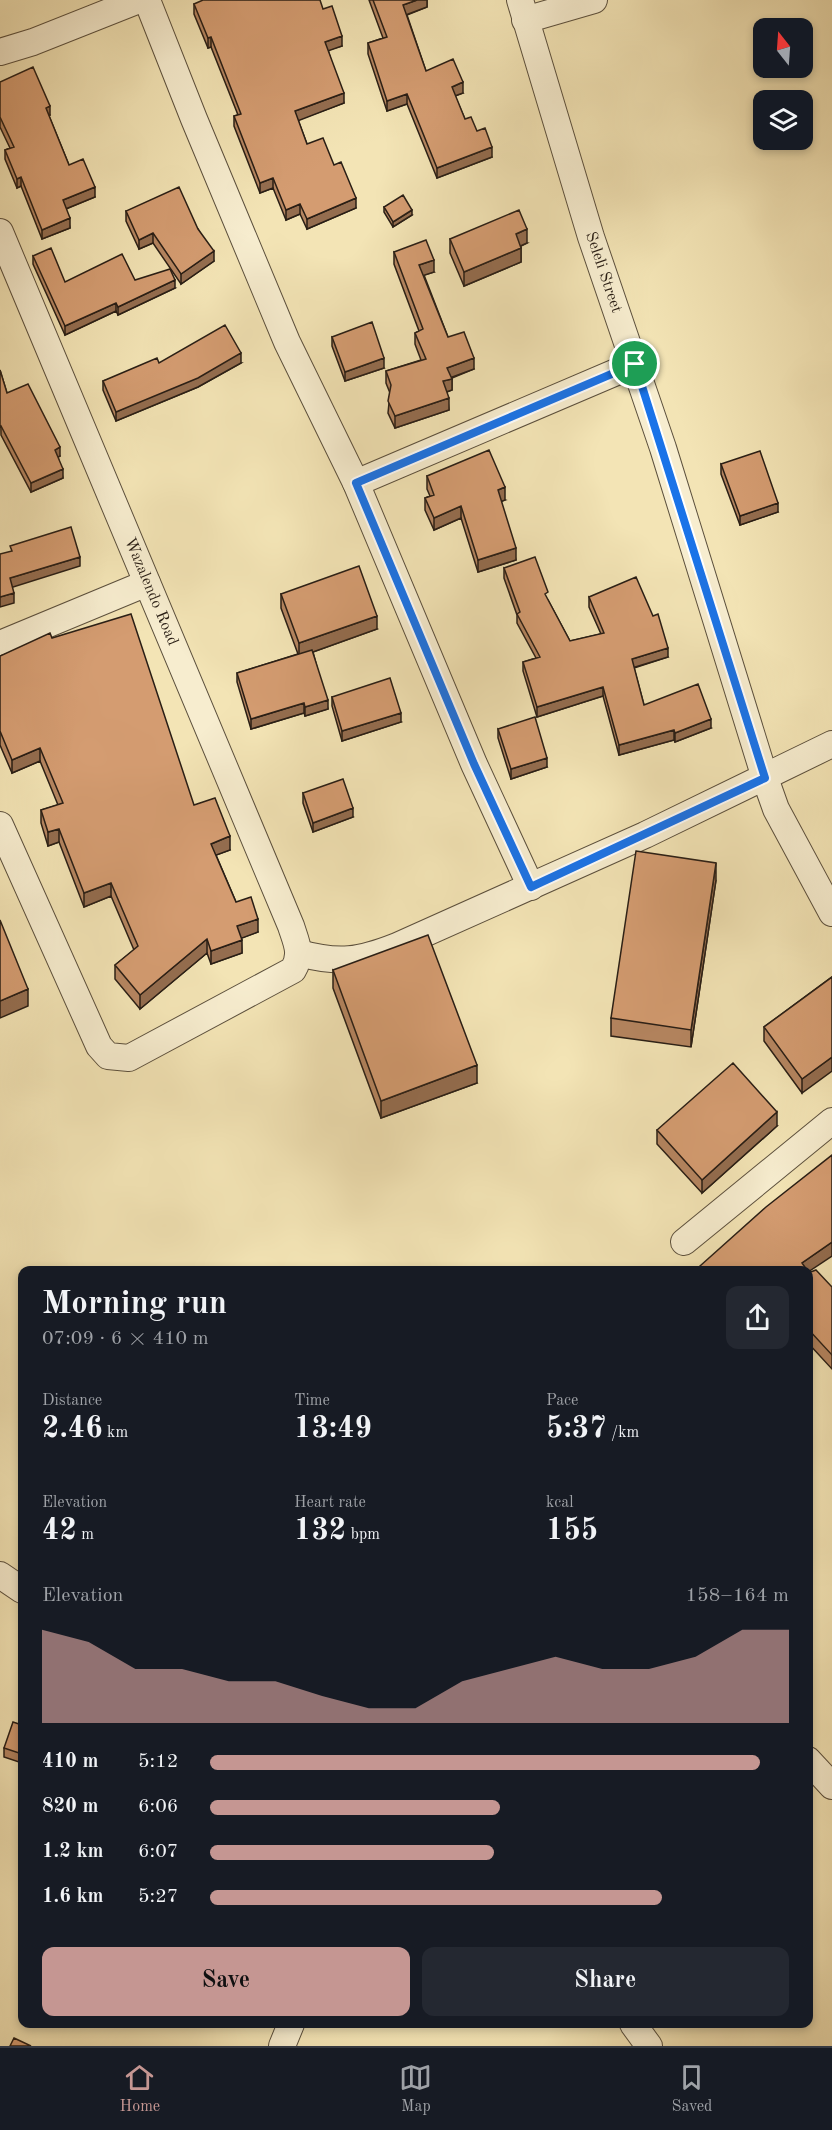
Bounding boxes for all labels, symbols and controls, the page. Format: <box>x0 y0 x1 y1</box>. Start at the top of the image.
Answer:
north arrow <box>753 18 813 78</box>
map controls <box>753 18 813 150</box>
button: layers <box>753 90 813 150</box>
street label: Seleli Street <box>582 230 624 316</box>
pin <box>609 338 660 389</box>
icon: arrive <box>618 347 651 380</box>
street label: Wazalendo Road <box>121 535 181 648</box>
button: share <box>726 1286 789 1349</box>
text: Morning run <box>42 1288 227 1321</box>
text: 07:09 · 6 × 410 m <box>42 1329 209 1349</box>
text: Distance <box>42 1393 102 1409</box>
text: Time <box>294 1393 330 1409</box>
text: Pace <box>546 1393 578 1409</box>
text: 2.46 <box>42 1414 103 1444</box>
text: 13:49 <box>294 1414 372 1444</box>
text: 5:37 <box>546 1414 607 1444</box>
text: km <box>103 1425 128 1441</box>
text: /km <box>607 1425 639 1441</box>
text: Elevation <box>42 1495 107 1511</box>
text: Heart rate <box>294 1495 366 1511</box>
text: kcal <box>546 1495 574 1511</box>
text: 42 <box>42 1516 77 1546</box>
text: 132 <box>294 1516 346 1546</box>
text: 155 <box>546 1516 598 1546</box>
text: m <box>77 1527 94 1543</box>
text: bpm <box>346 1527 380 1543</box>
text: Elevation <box>42 1586 123 1606</box>
text: 158–164 m <box>686 1586 789 1606</box>
text: 410 m <box>42 1752 98 1772</box>
text: 5:12 <box>138 1752 178 1772</box>
text: 820 m <box>42 1797 98 1817</box>
text: 6:06 <box>138 1797 178 1817</box>
text: 1.2 km <box>42 1842 104 1862</box>
text: 6:07 <box>138 1842 178 1862</box>
text: 1.6 km <box>42 1887 104 1907</box>
text: 5:27 <box>138 1887 178 1907</box>
button: Save <box>42 1947 410 2016</box>
button: Share <box>422 1947 789 2016</box>
tab: Home <box>120 2061 160 2117</box>
tab: Map <box>399 2061 432 2117</box>
tab: Saved <box>672 2061 712 2117</box>

